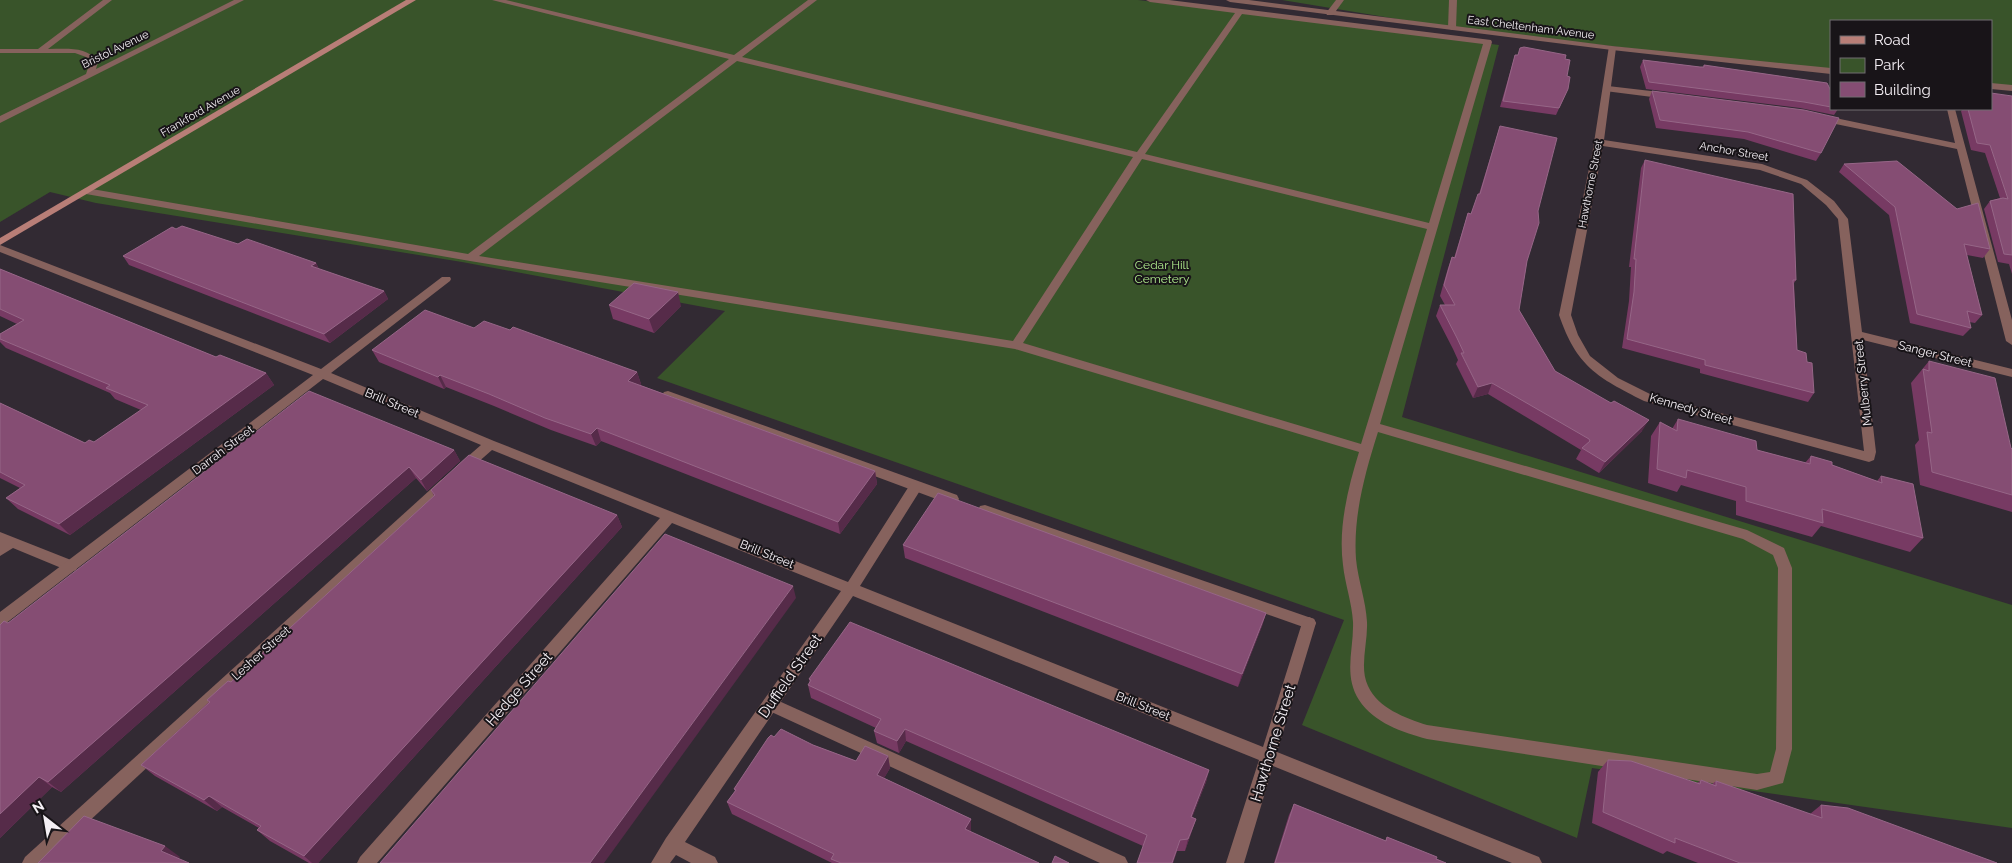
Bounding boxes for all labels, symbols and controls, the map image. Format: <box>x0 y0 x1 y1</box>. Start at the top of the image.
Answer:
street label: East Cheltenham Avenue <box>1467 13 1596 42</box>
legend <box>1830 20 1992 110</box>
street label: Bristol Avenue <box>80 27 151 71</box>
text: Road <box>1874 31 1910 49</box>
text: Park <box>1874 56 1905 74</box>
text: Building <box>1874 81 1931 99</box>
street label: Frankford Avenue <box>158 83 243 139</box>
street label: Hawthorne Street <box>1576 139 1605 229</box>
street label: Anchor Street <box>1698 139 1770 164</box>
park label: Cedar Hill Cemetery <box>1135 258 1190 286</box>
street label: Sanger Street <box>1897 338 1973 370</box>
street label: Mulberry Street <box>1852 339 1874 427</box>
street label: Brill Street <box>363 385 421 421</box>
street label: Kennedy Street <box>1648 391 1734 427</box>
street label: Darrah Street <box>189 422 257 478</box>
street label: Brill Street <box>738 537 796 571</box>
street label: Lesher Street <box>229 623 293 683</box>
street label: Duffield Street <box>754 631 826 721</box>
street label: Hedge Street <box>482 648 556 730</box>
street label: Hawthorne Street <box>1247 682 1299 804</box>
street label: Brill Street <box>1114 689 1172 723</box>
north arrow <box>20 793 70 843</box>
text: N <box>30 797 47 816</box>

